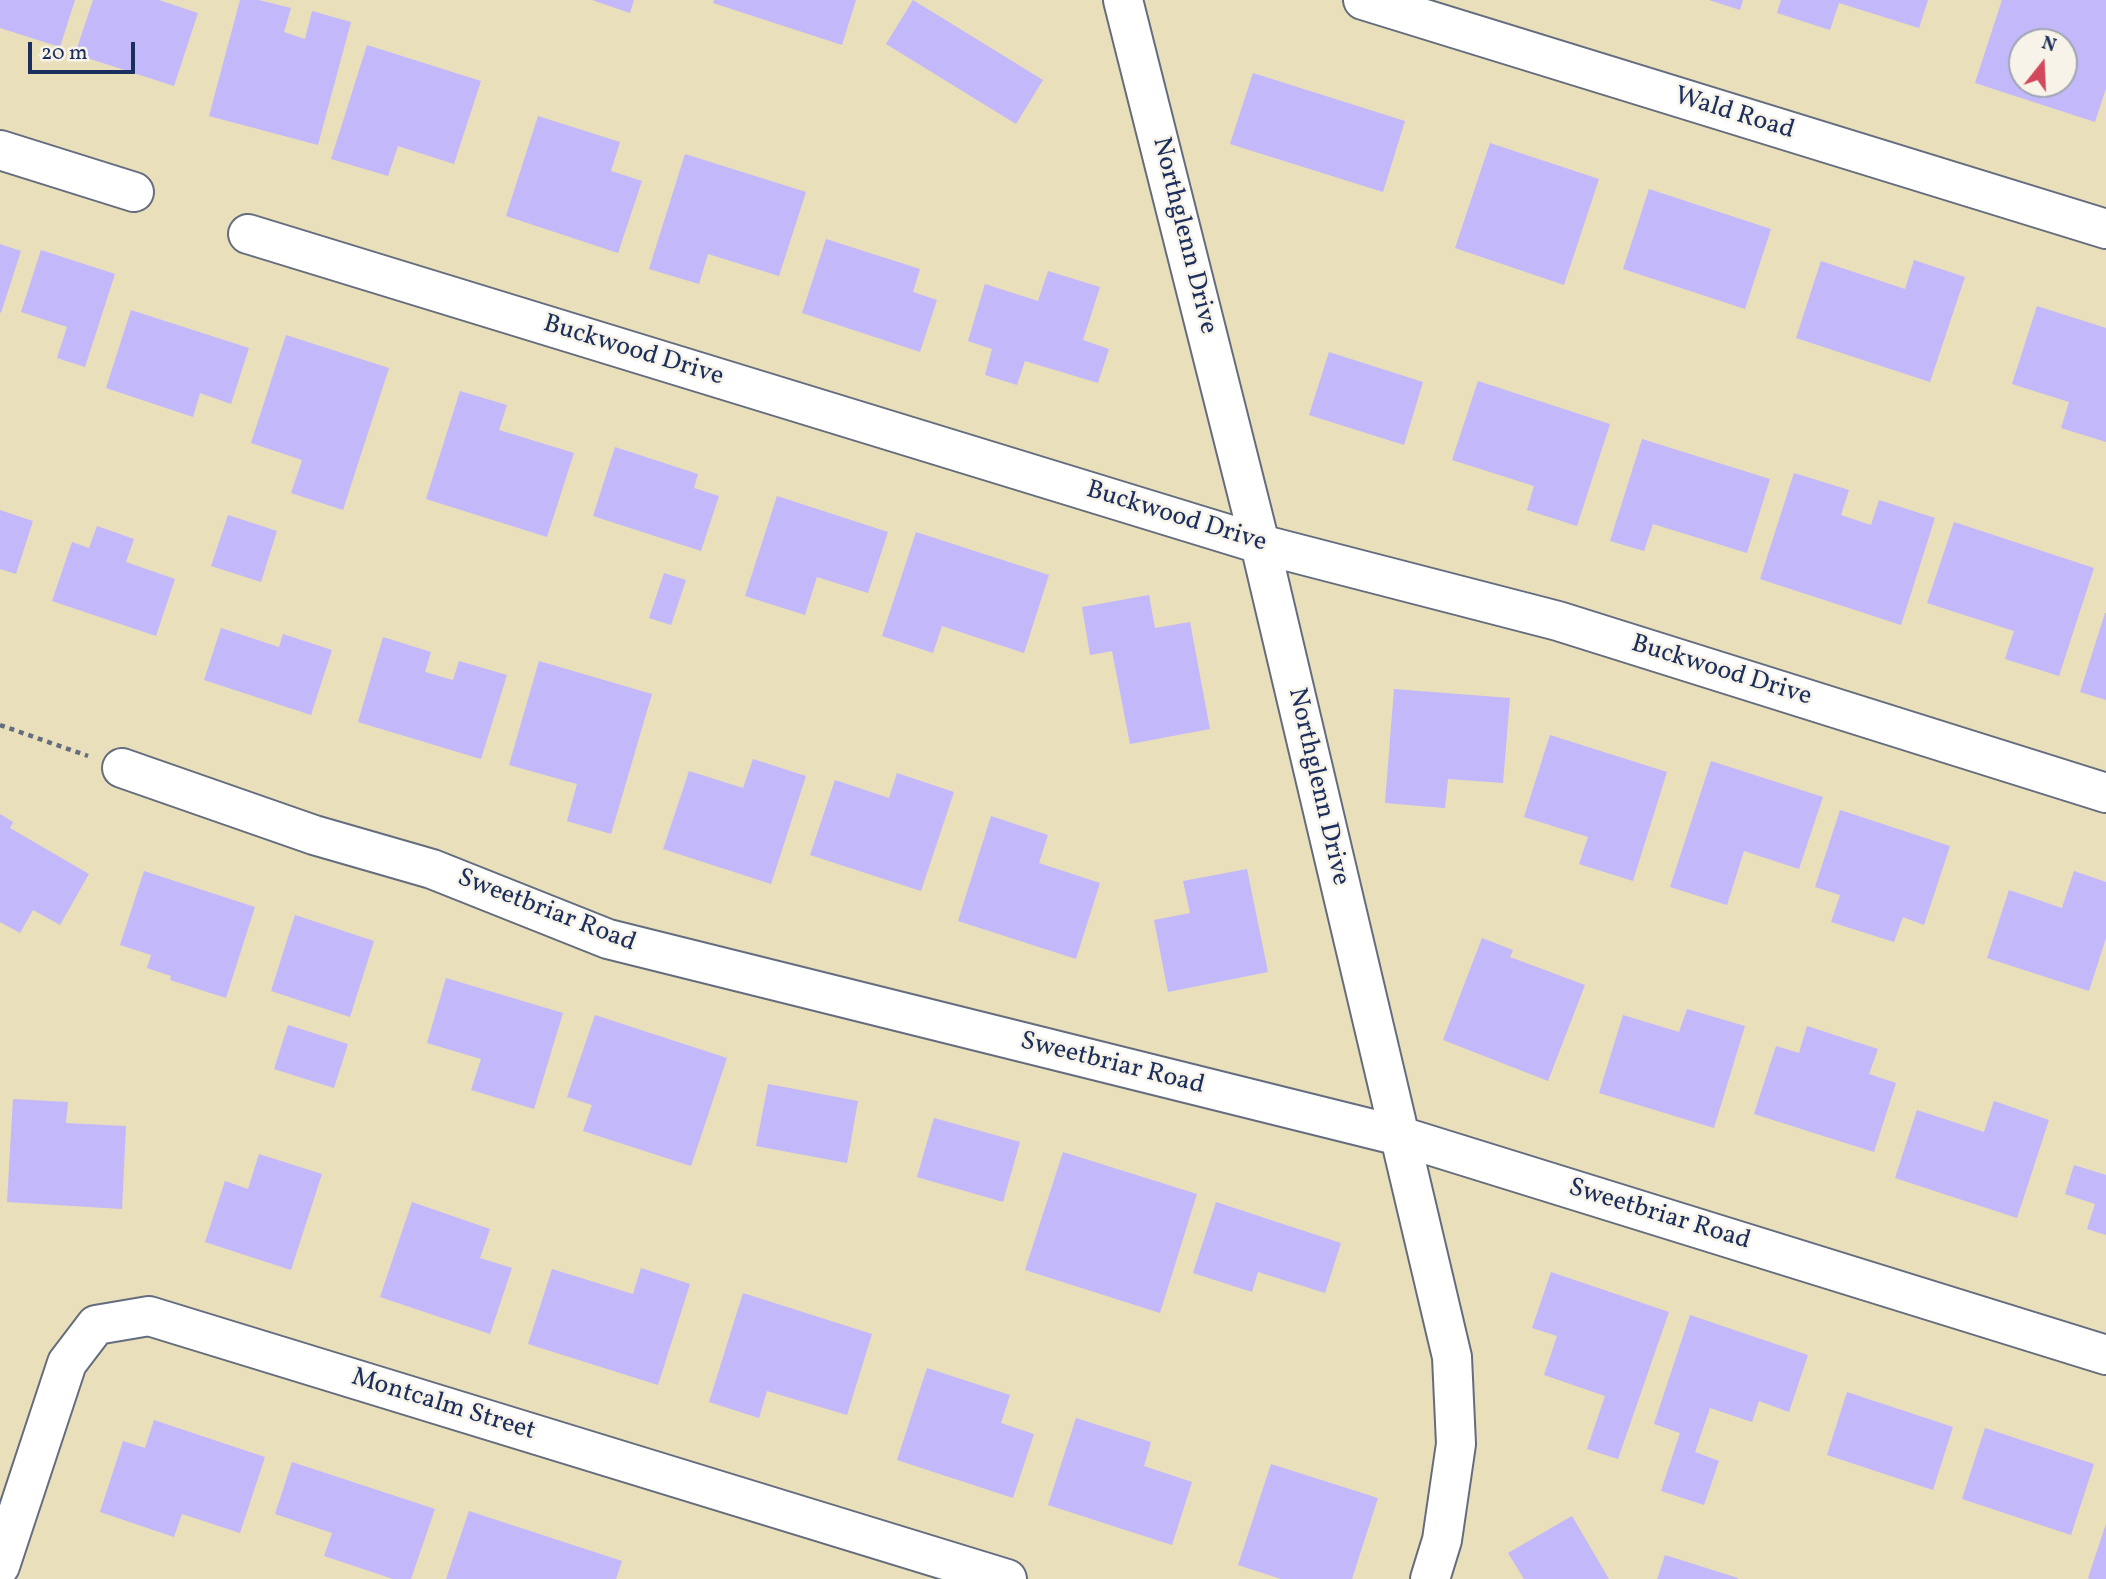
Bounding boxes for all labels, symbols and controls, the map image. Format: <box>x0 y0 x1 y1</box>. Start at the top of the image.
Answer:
scale bar <box>32 28 138 72</box>
north arrow <box>2008 28 2078 98</box>
text: N <box>2038 30 2059 59</box>
text: 20 m <box>41 39 87 68</box>
street label: Wald Road <box>1670 82 1798 148</box>
street label: Northglenn Drive <box>1143 134 1223 338</box>
street label: Buckwood Drive <box>539 310 727 394</box>
street label: Buckwood Drive <box>1082 476 1270 560</box>
street label: Buckwood Drive <box>1627 630 1815 714</box>
street label: Northglenn Drive <box>1279 685 1355 889</box>
street label: Sweetbriar Road <box>452 864 640 960</box>
street label: Sweetbriar Road <box>1017 1027 1207 1103</box>
street label: Sweetbriar Road <box>1564 1173 1754 1259</box>
street label: Montcalm Street <box>347 1363 539 1449</box>

